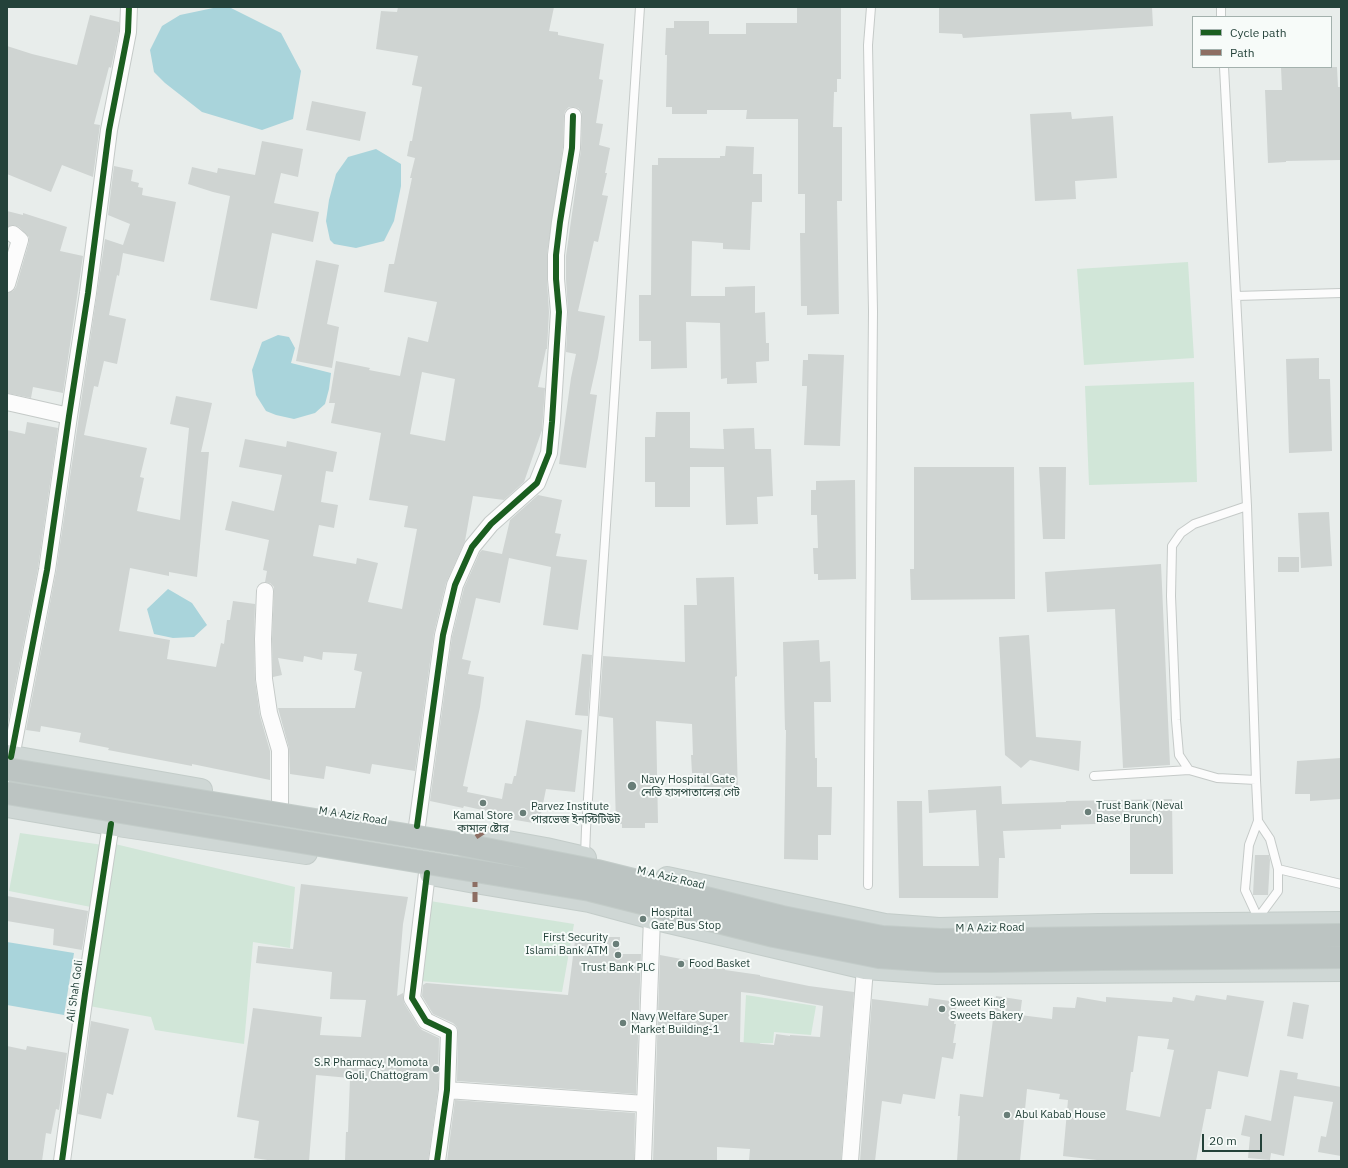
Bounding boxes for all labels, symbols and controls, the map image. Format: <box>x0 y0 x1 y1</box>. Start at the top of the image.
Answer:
legend <box>1192 16 1332 68</box>
text: Cycle path <box>1230 25 1287 40</box>
text: Path <box>1230 45 1255 60</box>
place label: Navy Hospital Gate নেভি হাসপাতালের গেট <box>641 773 740 799</box>
marker: Navy Hospital Gate নেভি হাসপাতালের গেট <box>626 780 638 792</box>
marker: Kamal Store কামাল ষ্টোর <box>478 798 488 808</box>
place label: Trust Bank (Neval Base Brunch) <box>1096 799 1183 825</box>
place label: Parvez Institute পারভেজ ইনস্টিটিউট <box>531 800 620 826</box>
street label: M A Aziz Road <box>318 804 388 828</box>
marker: Trust Bank (Neval Base Brunch) <box>1083 807 1093 817</box>
marker: Parvez Institute পারভেজ ইনস্টিটিউট <box>518 808 528 818</box>
place label: Kamal Store কামাল ষ্টোর <box>453 809 513 835</box>
street label: M A Aziz Road <box>636 864 706 892</box>
place label: Hospital Gate Bus Stop <box>651 906 721 932</box>
marker: Hospital Gate Bus Stop <box>638 914 648 924</box>
street label: M A Aziz Road <box>955 921 1025 935</box>
place label: First Security Islami Bank ATM <box>525 931 608 957</box>
marker: First Security Islami Bank ATM <box>611 939 621 949</box>
marker: Trust Bank PLC <box>613 950 623 960</box>
place label: Food Basket <box>689 957 750 971</box>
street label: Ali Shah Goli <box>64 959 86 1023</box>
marker: Food Basket <box>676 959 686 969</box>
place label: Trust Bank PLC <box>581 961 655 975</box>
place label: Sweet King Sweets Bakery <box>950 996 1023 1022</box>
marker: Sweet King Sweets Bakery <box>937 1004 947 1014</box>
place label: Navy Welfare Super Market Building-1 <box>631 1010 728 1036</box>
marker: Navy Welfare Super Market Building-1 <box>618 1018 628 1028</box>
place label: S.R Pharmacy, Momota Goli, Chattogram <box>314 1056 428 1082</box>
marker: S.R Pharmacy, Momota Goli, Chattogram <box>431 1064 441 1074</box>
place label: Abul Kabab House <box>1015 1108 1106 1122</box>
marker: Abul Kabab House <box>1002 1110 1012 1120</box>
scale bar <box>1204 1126 1264 1152</box>
text: 20 m <box>1209 1133 1237 1148</box>

